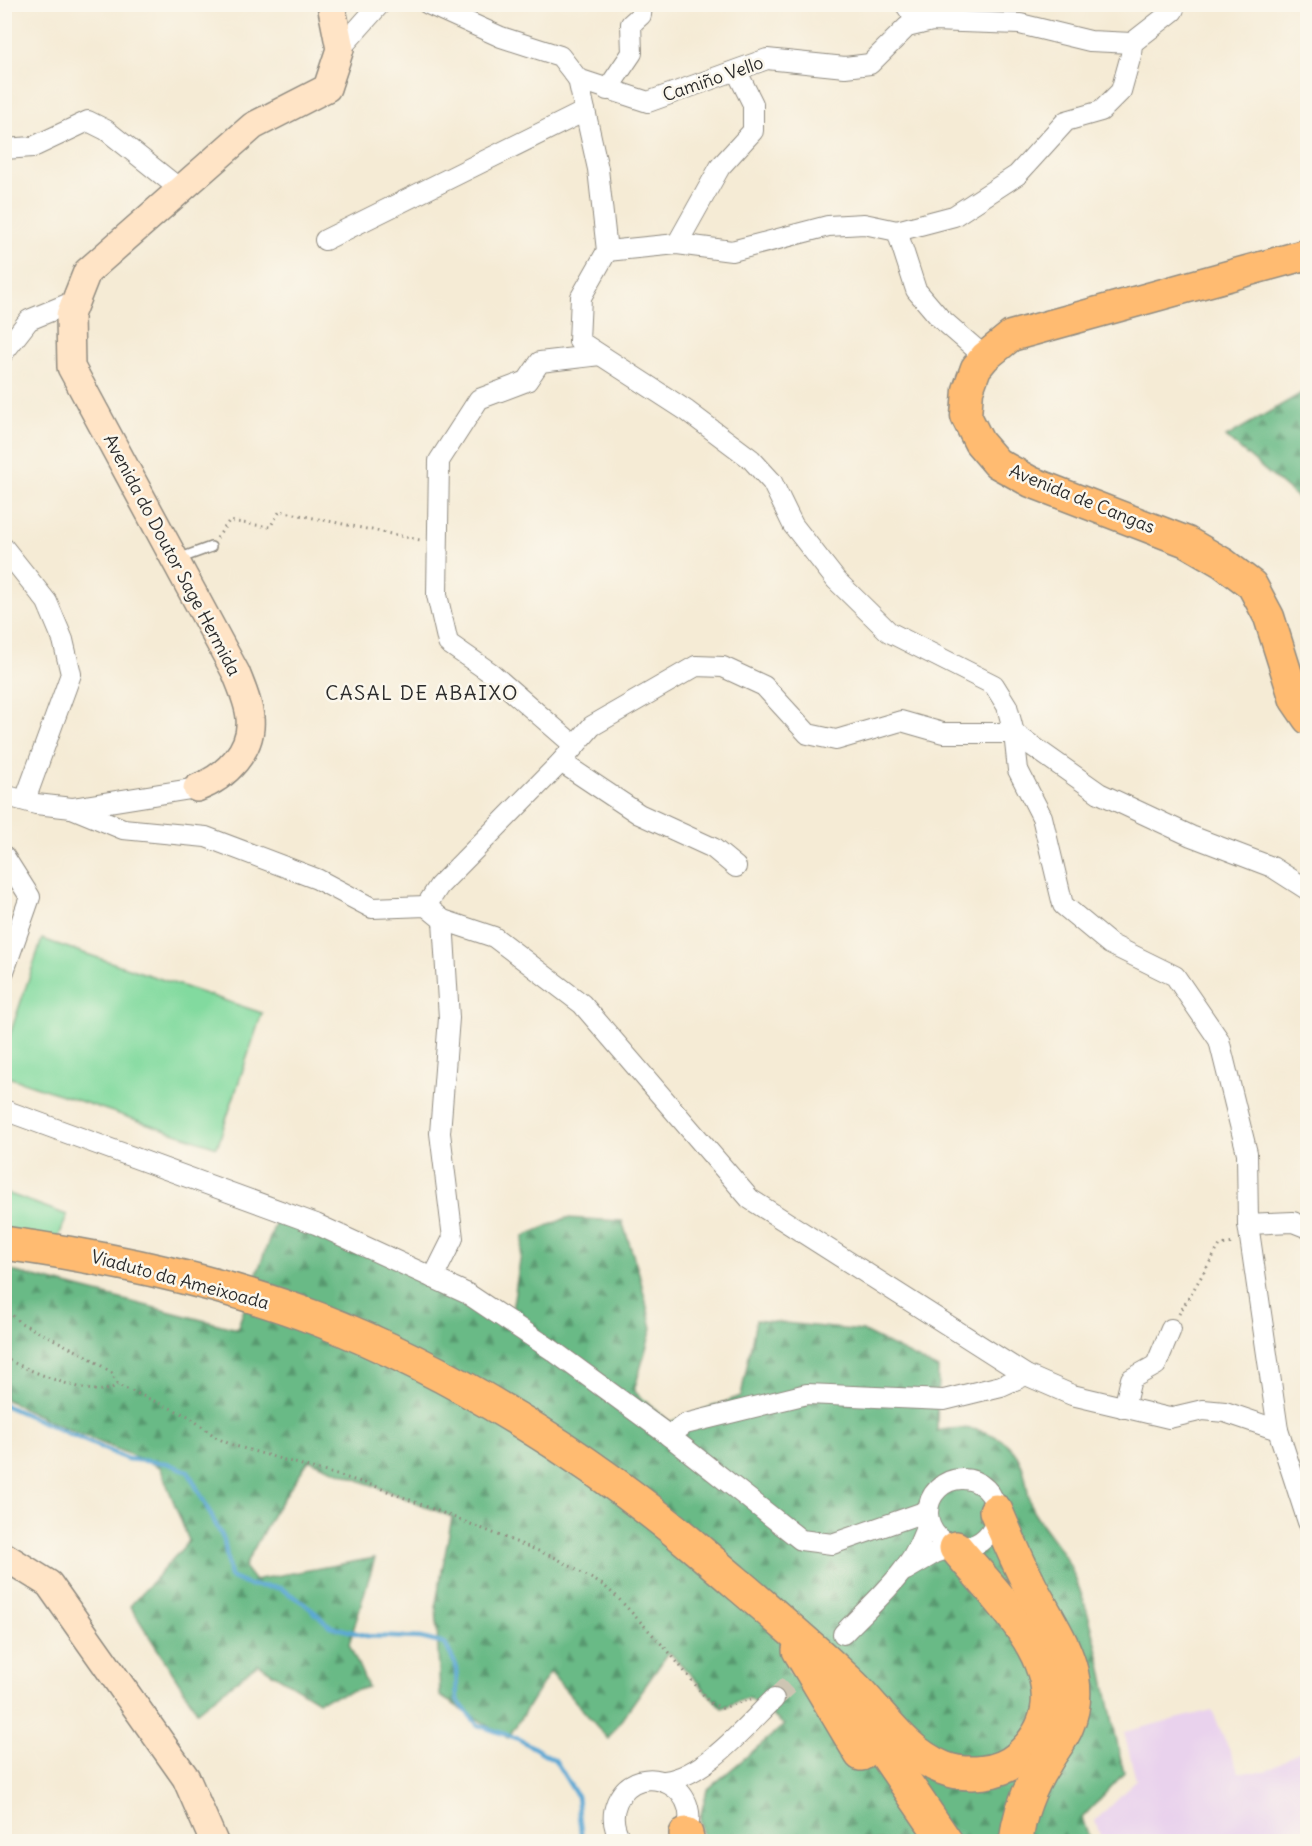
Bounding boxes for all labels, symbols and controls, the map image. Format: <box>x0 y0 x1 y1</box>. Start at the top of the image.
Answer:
street label: Camiño Vello <box>659 51 766 107</box>
street label: Avenida do Doutor Sage Hermida <box>99 430 246 680</box>
street label: Avenida de Cangas <box>1006 459 1158 538</box>
district label: CASAL DE ABAIXO <box>325 680 519 705</box>
street label: Viaduto da Ameixoada <box>89 1245 271 1314</box>

